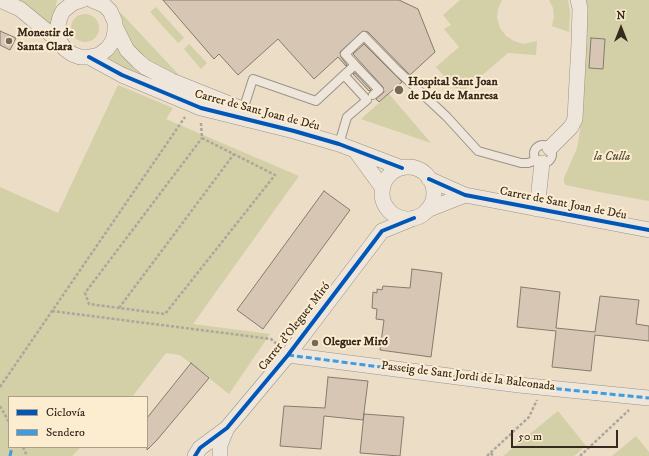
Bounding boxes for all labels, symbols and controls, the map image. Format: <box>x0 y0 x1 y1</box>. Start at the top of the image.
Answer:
north arrow <box>601 8 641 48</box>
text: N <box>616 9 626 23</box>
place label: Monestir de Santa Clara <box>17 27 74 55</box>
marker: Monestir de Santa Clara <box>4 36 14 46</box>
place label: Hospital Sant Joan de Déu de Manresa <box>408 76 498 104</box>
marker: Hospital Sant Joan de Déu de Manresa <box>393 84 405 96</box>
street label: Carrer de Sant Joan de Déu <box>193 87 321 135</box>
park label: la Culla <box>594 151 630 165</box>
street label: Carrer de Sant Joan de Déu <box>498 185 628 223</box>
street label: Carrer d'Oleguer Miró <box>256 280 334 374</box>
place label: Oleguer Miró <box>323 336 388 350</box>
marker: Oleguer Miró <box>310 338 320 348</box>
street label: Passeig de Sant Jordi de la Balconada <box>380 359 556 395</box>
legend <box>8 396 148 448</box>
text: Ciclovía <box>46 405 85 420</box>
scale bar <box>513 422 620 448</box>
text: Sendero <box>46 425 85 440</box>
text: 50 m <box>518 429 542 444</box>

